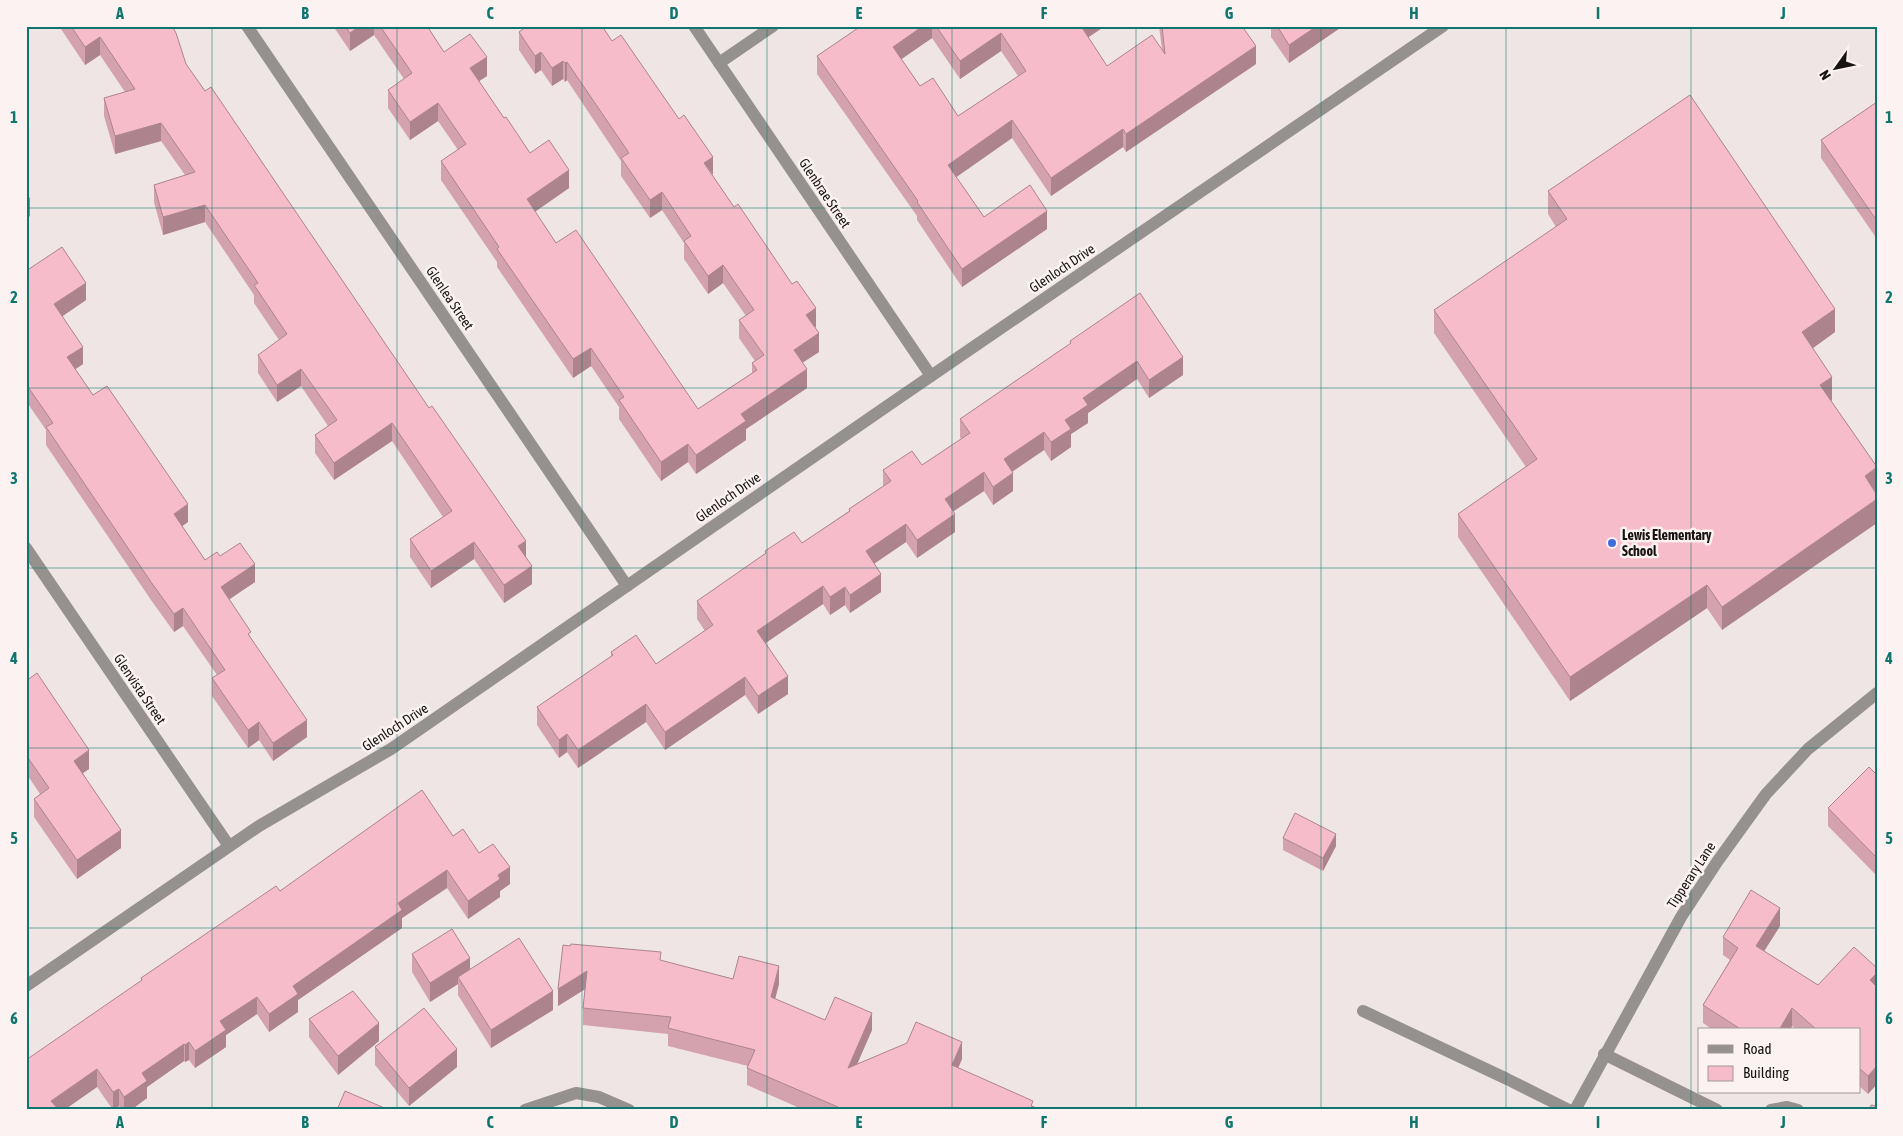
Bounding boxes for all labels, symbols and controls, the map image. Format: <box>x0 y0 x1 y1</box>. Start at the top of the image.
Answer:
text: A <box>115 4 124 22</box>
text: B <box>301 4 309 22</box>
text: C <box>486 4 494 22</box>
text: D <box>670 4 679 22</box>
text: E <box>856 4 863 22</box>
text: F <box>1041 4 1048 22</box>
text: G <box>1225 4 1234 22</box>
text: H <box>1409 4 1419 22</box>
text: I <box>1596 4 1600 22</box>
text: J <box>1779 4 1786 22</box>
north arrow <box>1810 42 1860 92</box>
text: N <box>1816 67 1834 83</box>
text: 1 <box>10 108 18 126</box>
text: 1 <box>1885 108 1893 126</box>
street label: Glenbrae Street <box>796 155 854 231</box>
street label: Glenloch Drive <box>1026 240 1098 296</box>
street label: Glenlea Street <box>423 263 477 333</box>
text: 2 <box>10 288 18 306</box>
text: 2 <box>1885 288 1893 306</box>
text: 3 <box>10 469 18 487</box>
street label: Glenloch Drive <box>693 469 763 525</box>
text: 3 <box>1885 469 1893 487</box>
place label: Lewis Elementary School <box>1622 527 1712 559</box>
marker: Lewis Elementary School <box>1606 537 1618 549</box>
text: 4 <box>9 649 18 667</box>
text: 4 <box>1884 649 1893 667</box>
street label: Glenvista Street <box>111 651 169 727</box>
street label: Glenloch Drive <box>359 700 431 754</box>
text: 5 <box>10 829 18 847</box>
text: 5 <box>1885 829 1893 847</box>
street label: Tipperary Lane <box>1664 839 1718 911</box>
text: 6 <box>10 1009 18 1027</box>
text: 6 <box>1885 1009 1893 1027</box>
legend <box>1698 1028 1860 1094</box>
text: Road <box>1743 1040 1772 1057</box>
text: Building <box>1743 1064 1789 1081</box>
text: A <box>115 1113 124 1131</box>
text: B <box>301 1113 309 1131</box>
text: C <box>486 1113 494 1131</box>
text: D <box>670 1113 679 1131</box>
text: E <box>856 1113 863 1131</box>
text: F <box>1041 1113 1048 1131</box>
text: G <box>1225 1113 1234 1131</box>
text: H <box>1409 1113 1419 1131</box>
text: I <box>1596 1113 1600 1131</box>
text: J <box>1779 1113 1786 1131</box>

